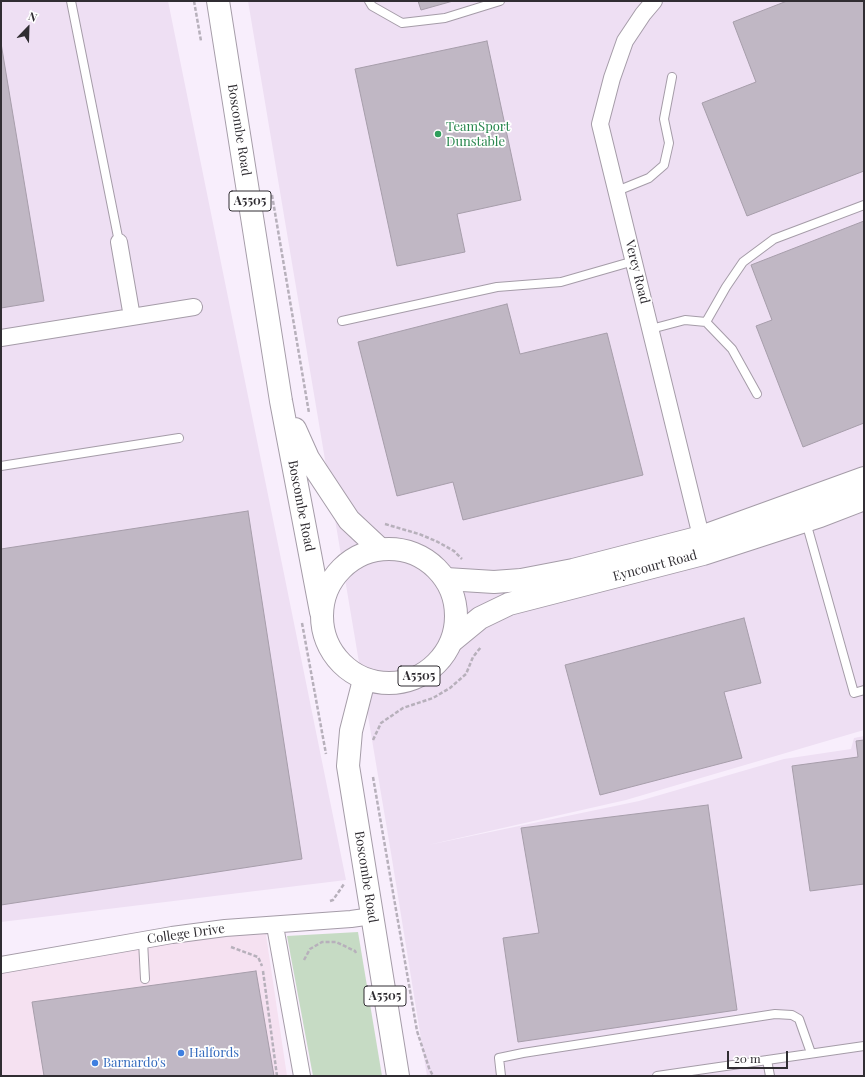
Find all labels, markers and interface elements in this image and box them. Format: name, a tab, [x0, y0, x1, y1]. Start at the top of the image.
north arrow	[8, 8, 48, 48]
text: N	[26, 8, 39, 25]
street label: Boscombe Road	[224, 83, 254, 177]
place label: TeamSport Dunstable	[446, 119, 510, 150]
marker: TeamSport Dunstable	[433, 129, 443, 139]
road number: A5505	[229, 191, 271, 211]
street label: Verey Road	[622, 238, 652, 306]
street label: Boscombe Road	[284, 459, 318, 553]
street label: Eyncourt Road	[611, 547, 699, 585]
road number: A5505	[398, 666, 440, 686]
street label: Boscombe Road	[351, 830, 381, 924]
street label: College Drive	[146, 921, 226, 947]
road number: A5505	[364, 986, 406, 1006]
scale bar	[729, 1043, 790, 1069]
place label: Halfords	[189, 1045, 239, 1061]
marker: Halfords	[176, 1048, 186, 1058]
text: 20 m	[734, 1050, 761, 1066]
place label: Barnardo's	[103, 1055, 166, 1071]
marker: Barnardo's	[90, 1058, 100, 1068]

